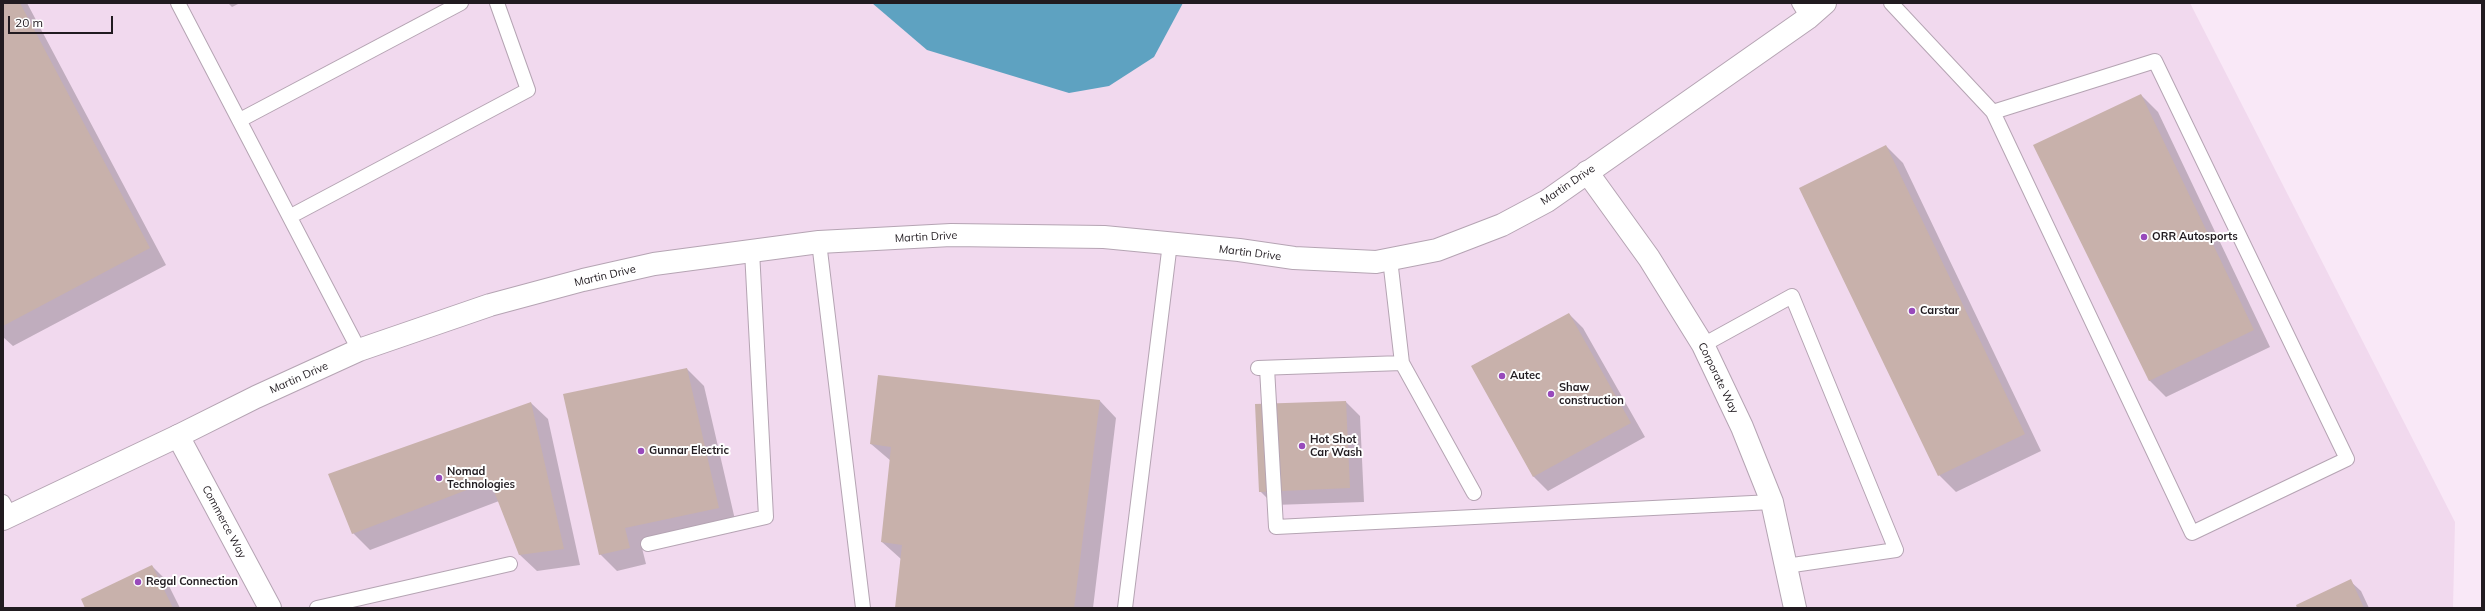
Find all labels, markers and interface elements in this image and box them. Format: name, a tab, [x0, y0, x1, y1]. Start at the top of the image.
scale bar	[10, 8, 115, 34]
text: 20 m	[15, 15, 43, 30]
street label: Martin Drive	[1538, 162, 1598, 208]
street label: Martin Drive	[894, 229, 958, 245]
place label: ORR Autosports	[2152, 230, 2238, 244]
marker: ORR Autosports	[2139, 232, 2149, 242]
street label: Martin Drive	[1218, 243, 1282, 263]
street label: Martin Drive	[573, 263, 637, 289]
place label: Carstar	[1920, 304, 1959, 318]
marker: Carstar	[1907, 306, 1917, 316]
street label: Corporate Way	[1695, 340, 1741, 416]
street label: Martin Drive	[268, 359, 330, 397]
place label: Autec	[1510, 369, 1540, 383]
marker: Autec	[1497, 371, 1507, 381]
place label: Shaw construction	[1559, 381, 1624, 407]
marker: Shaw construction	[1546, 389, 1556, 399]
place label: Hot Shot Car Wash	[1310, 433, 1362, 459]
marker: Hot Shot Car Wash	[1297, 441, 1307, 451]
place label: Gunnar Electric	[649, 444, 729, 458]
marker: Gunnar Electric	[636, 446, 646, 456]
place label: Nomad Technologies	[447, 465, 515, 491]
marker: Nomad Technologies	[434, 473, 444, 483]
street label: Commerce Way	[199, 483, 249, 561]
place label: Regal Connection	[146, 575, 238, 589]
marker: Regal Connection	[133, 577, 143, 587]

